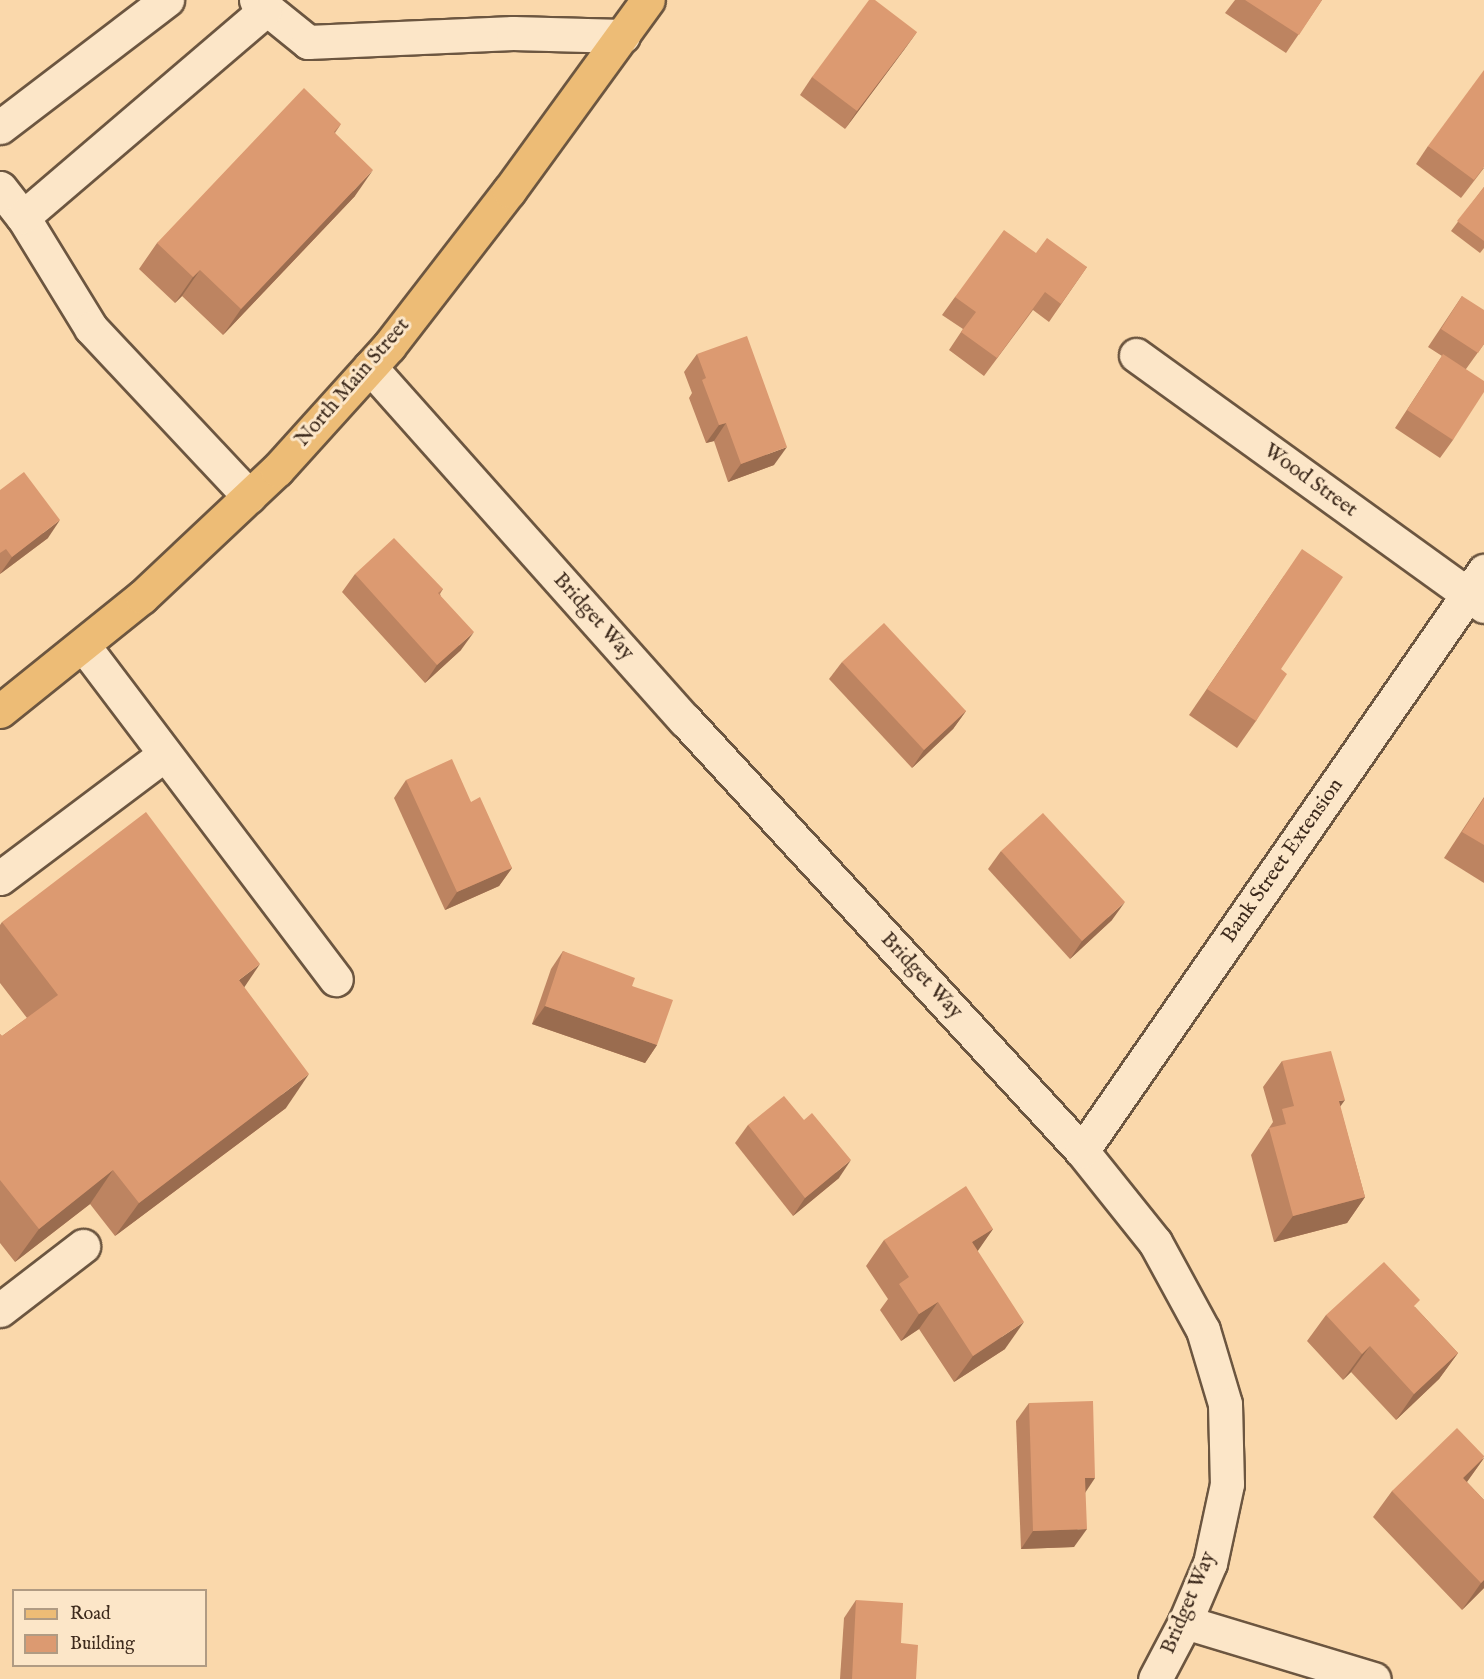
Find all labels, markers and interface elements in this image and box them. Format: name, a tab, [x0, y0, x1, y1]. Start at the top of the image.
street label: North Main Street	[290, 314, 416, 452]
street label: Wood Street	[1258, 439, 1362, 523]
street label: Bridget Way	[547, 568, 639, 666]
street label: Bank Street Extension	[1217, 774, 1349, 948]
street label: Bridget Way	[875, 928, 967, 1024]
street label: Bridget Way	[1156, 1548, 1222, 1658]
legend	[12, 1589, 207, 1667]
text: Road	[70, 1603, 111, 1626]
text: Building	[70, 1633, 135, 1656]

